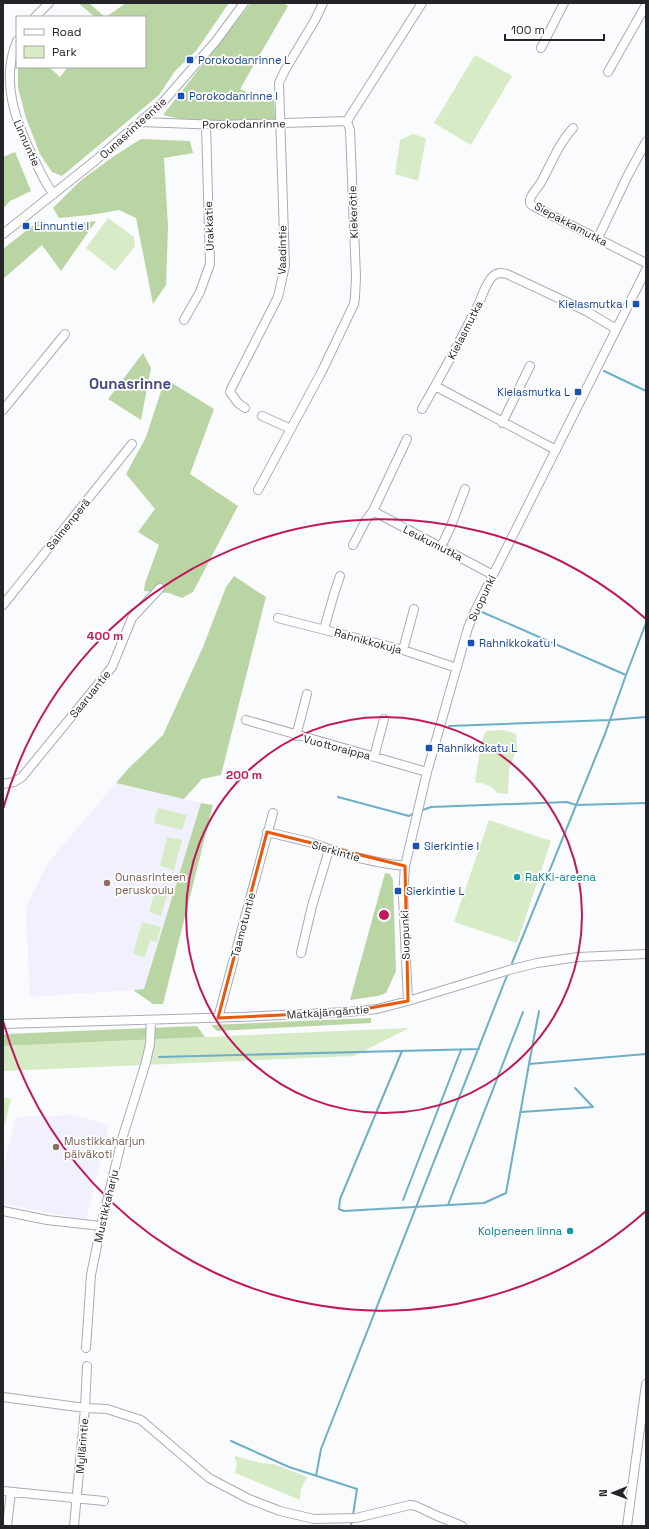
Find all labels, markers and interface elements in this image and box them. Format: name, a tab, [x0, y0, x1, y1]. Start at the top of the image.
legend	[16, 16, 146, 68]
scale bar	[505, 16, 604, 42]
text: 100 m	[511, 22, 545, 38]
text: Road	[52, 24, 81, 40]
text: Park	[52, 44, 77, 60]
place label: Porokodanrinne L	[198, 53, 290, 67]
marker: Porokodanrinne L	[185, 55, 195, 65]
place label: Porokodanrinne I	[189, 89, 278, 103]
marker: Porokodanrinne I	[176, 91, 186, 101]
street label: Ounasrinteentie	[97, 94, 169, 162]
street label: Porokodanrinne	[202, 116, 286, 132]
street label: Linnuntie	[11, 117, 43, 169]
street label: Kiekerötie	[345, 185, 361, 239]
street label: Siepakkamutka	[532, 199, 610, 249]
street label: Urakkatie	[201, 201, 217, 251]
place label: Linnuntie I	[34, 219, 89, 233]
marker: Linnuntie I	[21, 221, 31, 231]
street label: Vaadintie	[275, 225, 289, 275]
place label: Kielasmutka I	[559, 297, 628, 311]
street label: Kielasmutka	[444, 298, 486, 362]
marker: Kielasmutka I	[631, 299, 641, 309]
district label: Ounasrinne	[89, 374, 171, 393]
place label: Kielasmutka L	[497, 385, 570, 399]
marker: Kielasmutka L	[573, 387, 583, 397]
street label: Salmenperä	[43, 495, 93, 553]
street label: Leukumutka	[401, 522, 466, 564]
street label: Suopunki	[465, 572, 499, 623]
street label: Rahnikkokuja	[333, 625, 404, 657]
text: 400 m	[87, 628, 123, 644]
place label: Rahnikkokatu I	[479, 636, 556, 650]
marker: Rahnikkokatu I	[466, 638, 476, 648]
street label: Saaruantie	[66, 667, 114, 721]
street label: Vuottoraippa	[302, 731, 373, 763]
place label: Rahnikkokatu L	[437, 741, 517, 755]
marker: Rahnikkokatu L	[424, 743, 434, 753]
text: 200 m	[226, 767, 262, 783]
street label: Sierkintie	[310, 837, 362, 865]
place label: Sierkintie I	[424, 839, 479, 853]
marker: Sierkintie I	[411, 841, 421, 851]
place label: Ounasrinteen peruskoulu	[115, 870, 186, 897]
place label: RaKKi-areena	[525, 870, 596, 884]
marker: RaKKi-areena	[512, 872, 522, 882]
marker: Ounasrinteen peruskoulu	[102, 878, 112, 888]
place label: Sierkintie L	[406, 884, 464, 898]
marker: Sierkintie L	[393, 886, 403, 896]
street label: Taamotuntie	[228, 891, 258, 959]
centre of rings	[377, 908, 391, 922]
street label: Suopunki	[397, 910, 413, 960]
street label: Matkajängäntie	[286, 1002, 370, 1022]
place label: Mustikkaharjun päiväkoti	[64, 1134, 145, 1161]
marker: Mustikkaharjun päiväkoti	[51, 1142, 61, 1152]
street label: Mustikkaharju	[91, 1168, 121, 1244]
place label: Kolpeneen linna	[478, 1224, 563, 1238]
marker: Kolpeneen linna	[565, 1226, 575, 1236]
street label: Myllärintie	[73, 1418, 91, 1474]
north arrow	[593, 1473, 633, 1513]
text: N	[596, 1489, 610, 1497]

